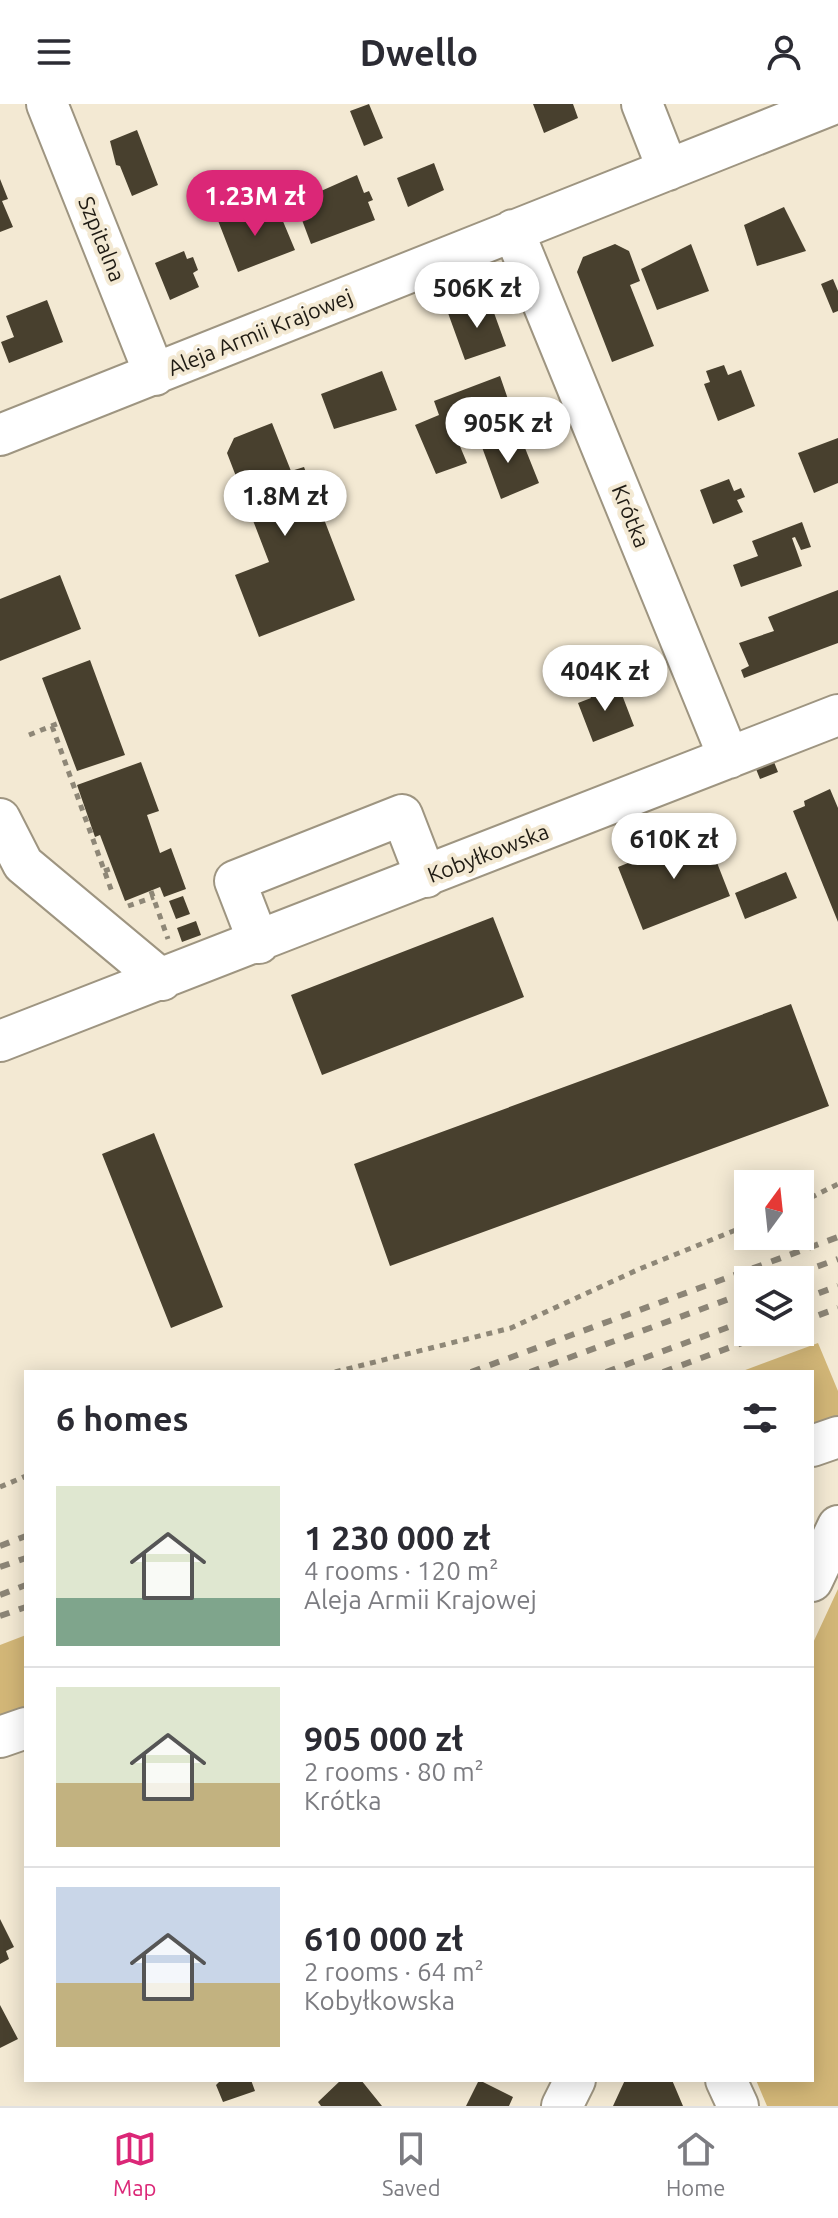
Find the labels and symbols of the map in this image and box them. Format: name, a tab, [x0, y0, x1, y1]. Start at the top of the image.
pin: 1.23M zł	[172, 170, 338, 238]
street label: Szpitalna	[74, 193, 131, 285]
pin: 506K zł	[403, 262, 551, 330]
street label: Aleja Armii Krajowej	[164, 283, 356, 380]
pin: 905K zł	[434, 397, 582, 465]
pin: 1.8M zł	[211, 470, 359, 538]
street label: Krótka	[608, 481, 655, 551]
pin: 404K zł	[531, 645, 679, 713]
pin: 610K zł	[600, 813, 748, 881]
street label: Kobyłkowska	[424, 818, 552, 887]
north arrow	[734, 1170, 814, 1250]

